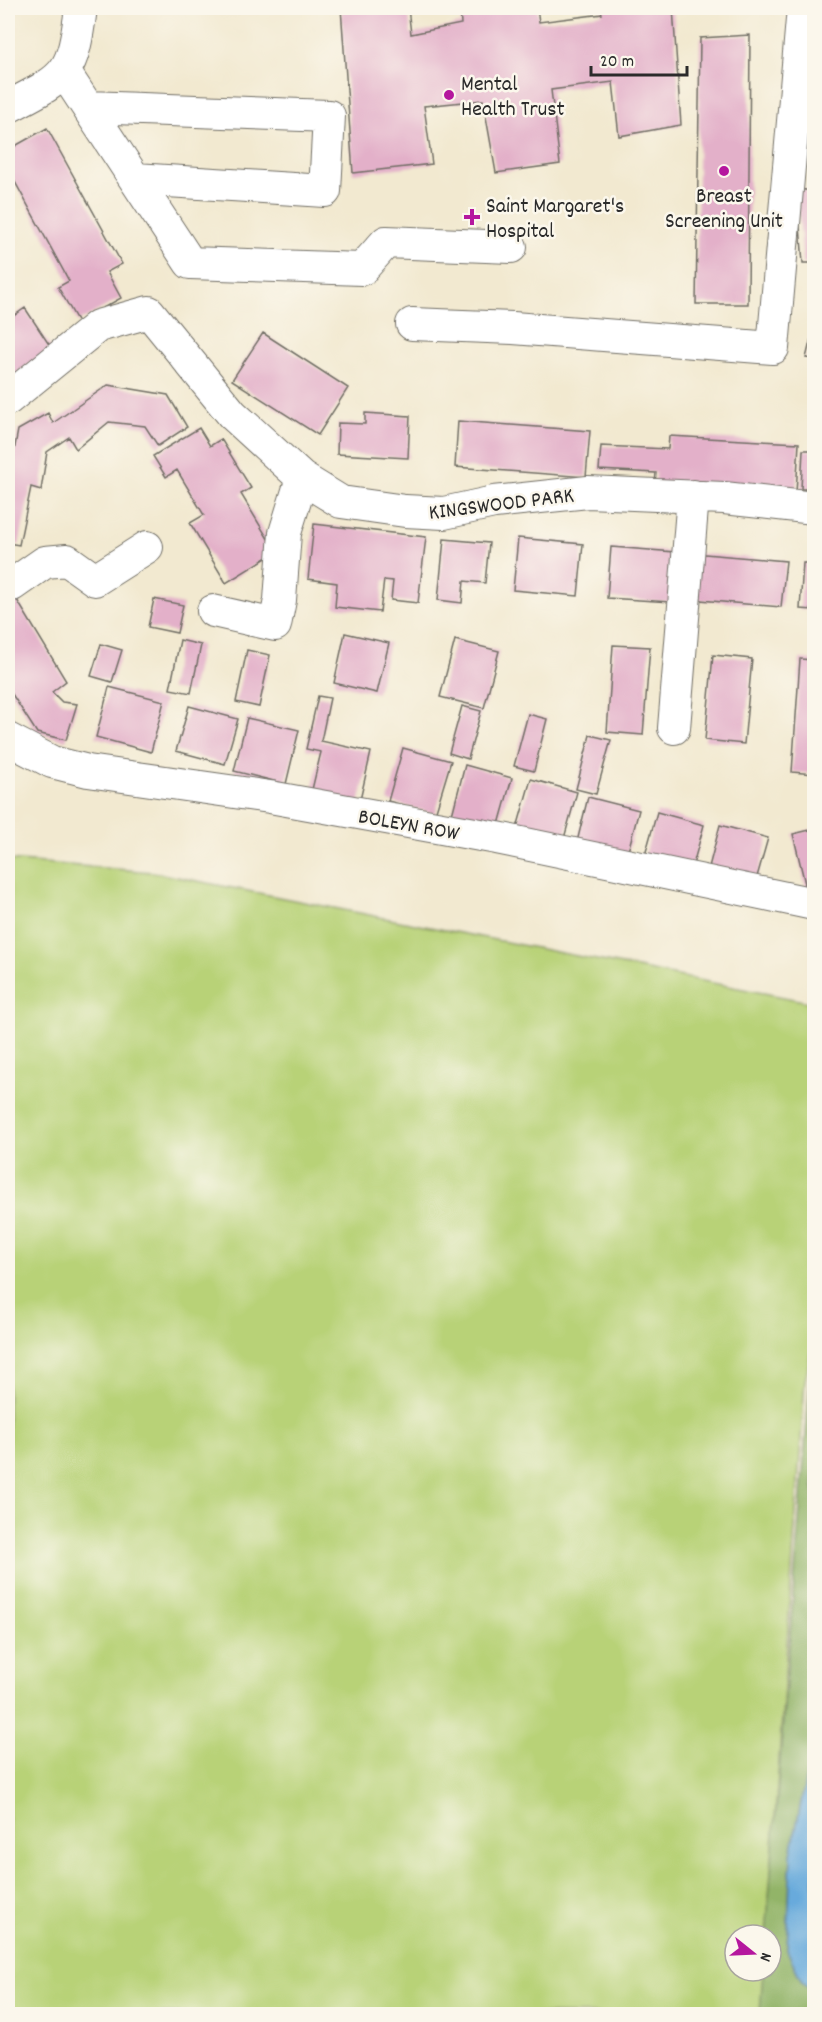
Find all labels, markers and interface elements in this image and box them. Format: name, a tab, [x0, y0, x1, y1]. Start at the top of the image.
scale bar	[591, 39, 687, 77]
text: 20 m	[600, 50, 634, 75]
place label: Mental Health Trust	[461, 70, 565, 126]
marker: Mental Health Trust	[442, 88, 456, 102]
marker: Breast Screening Unit	[717, 164, 731, 178]
place label: Breast Screening Unit	[665, 182, 783, 238]
place label: Saint Margaret's Hospital	[486, 192, 624, 248]
marker: Saint Margaret's Hospital	[463, 208, 481, 226]
street label: KINGSWOOD PARK	[427, 481, 576, 530]
street label: BOLEYN ROW	[355, 802, 462, 851]
north arrow	[723, 1923, 783, 1983]
text: N	[753, 1950, 777, 1964]

